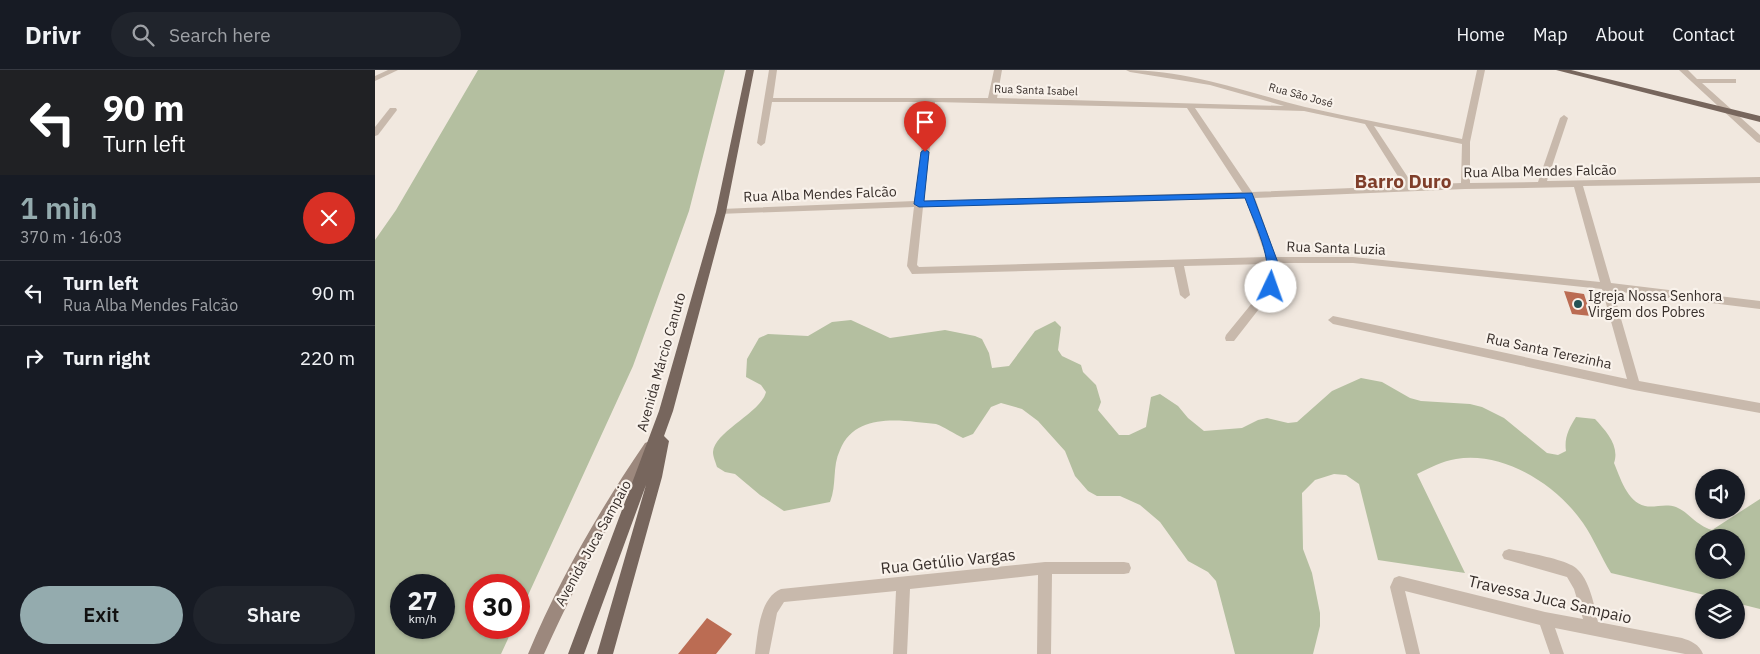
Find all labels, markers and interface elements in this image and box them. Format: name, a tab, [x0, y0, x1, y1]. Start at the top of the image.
search box	[111, 12, 461, 57]
text: Drivr	[25, 19, 81, 51]
icon: search	[129, 21, 157, 49]
text: Search here	[169, 23, 271, 47]
text: Home	[1457, 23, 1505, 46]
text: Map	[1533, 23, 1568, 46]
text: About	[1596, 23, 1644, 46]
text: Contact	[1672, 23, 1735, 46]
street label: Rua São José	[1267, 80, 1335, 110]
street label: Rua Santa Isabel	[994, 82, 1078, 98]
text: 90 m	[103, 85, 185, 131]
icon: left	[20, 90, 85, 155]
pin	[904, 101, 946, 152]
icon: arrive	[911, 108, 939, 136]
text: Turn left	[103, 129, 186, 158]
street label: Rua Alba Mendes Falcão	[1463, 161, 1617, 181]
district label: Barro Duro	[1355, 169, 1452, 193]
street label: Rua Alba Mendes Falcão	[743, 182, 897, 206]
text: 1 min	[20, 188, 98, 227]
button: close	[303, 192, 355, 244]
text: 370 m · 16:03	[20, 227, 122, 247]
street label: Rua Santa Luzia	[1286, 237, 1386, 259]
position arrow	[1244, 260, 1296, 312]
text: Turn left	[63, 271, 139, 295]
icon: left	[20, 279, 48, 307]
text: 90 m	[311, 281, 355, 305]
place label: Igreja Nossa Senhora Virgem dos Pobres	[1588, 287, 1723, 321]
street label: Avenida Márcio Canuto	[633, 290, 690, 434]
text: Rua Alba Mendes Falcão	[63, 295, 238, 315]
marker: Igreja Nossa Senhora Virgem dos Pobres	[1572, 298, 1584, 310]
street label: Rua Santa Terezinha	[1485, 329, 1614, 373]
icon: right	[20, 344, 48, 372]
text: Turn right	[63, 346, 150, 370]
text: 220 m	[300, 346, 355, 370]
map controls	[1695, 469, 1745, 639]
button: sound	[1695, 469, 1745, 519]
street label: Avenida Juca Sampaio	[551, 477, 635, 609]
button: search	[1695, 529, 1745, 579]
street label: Rua Getúlio Vargas	[880, 544, 1016, 578]
street label: Travessa Juca Sampaio	[1466, 570, 1634, 628]
speed limit sign: 30	[465, 574, 530, 639]
text: 27	[407, 584, 438, 617]
button: Exit	[20, 586, 183, 644]
button: Share	[193, 586, 355, 644]
button: layers	[1695, 589, 1745, 639]
text: km/h	[408, 611, 437, 626]

